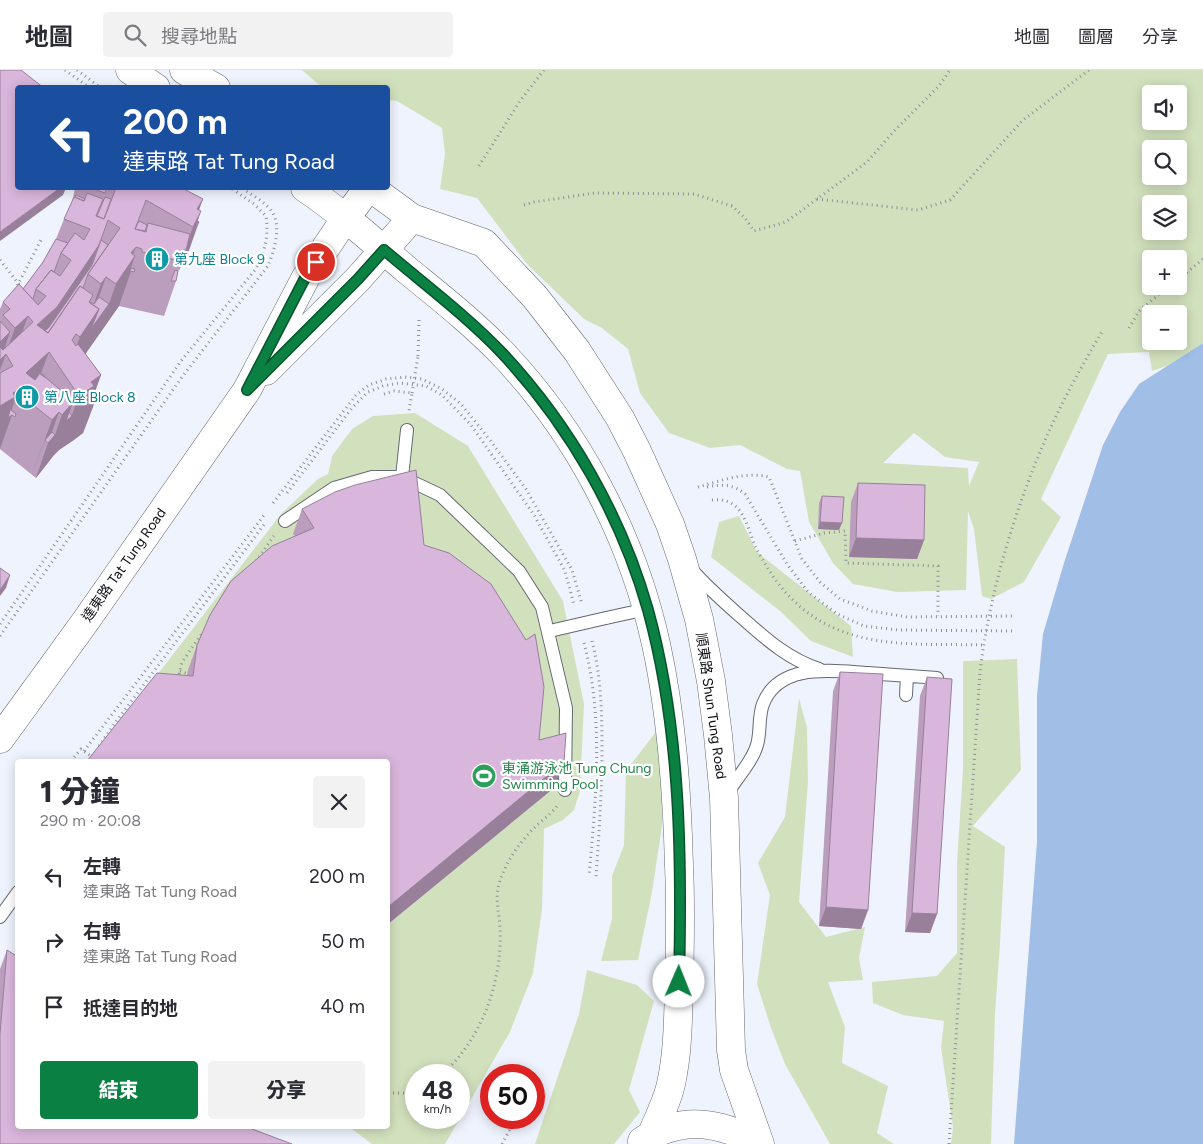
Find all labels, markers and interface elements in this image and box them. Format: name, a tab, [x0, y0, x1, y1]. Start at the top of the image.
search box	[103, 12, 453, 57]
icon: search	[121, 21, 149, 49]
text: 地圖	[25, 22, 73, 51]
text: 搜尋地點	[161, 25, 237, 48]
text: 地圖	[1014, 26, 1050, 48]
text: 圖層	[1078, 26, 1114, 48]
text: 分享	[1142, 26, 1178, 48]
map controls	[1142, 85, 1187, 350]
button: sound	[1142, 85, 1187, 130]
text: 200 m	[123, 101, 227, 143]
icon: left	[40, 105, 105, 170]
button: search	[1142, 140, 1187, 185]
text: 達東路 Tat Tung Road	[123, 148, 335, 175]
button: layers	[1142, 195, 1187, 240]
pin	[295, 241, 337, 283]
building icon: 第九座 Block 9	[144, 246, 170, 272]
icon: arrive	[302, 248, 330, 276]
button: +	[1142, 250, 1187, 295]
place label: 第九座 Block 9	[174, 251, 265, 268]
button: −	[1142, 305, 1187, 350]
building icon: 第八座 Block 8	[14, 384, 40, 410]
place label: 第八座 Block 8	[44, 389, 136, 406]
street label: 達東路 Tat Tung Road	[78, 505, 170, 625]
street label: 順東路 Shun Tung Road	[692, 632, 730, 780]
place label: 東涌游泳池 Tung Chung Swimming Pool	[502, 760, 652, 793]
sports icon: 東涌游泳池 Tung Chung Swimming Pool	[471, 763, 497, 789]
text: 1 分鐘	[40, 773, 120, 810]
button: close	[313, 776, 365, 828]
text: 290 m · 20:08	[40, 811, 141, 830]
text: 左轉	[83, 855, 121, 878]
icon: left	[40, 863, 68, 891]
text: 200 m	[309, 865, 365, 888]
text: 達東路 Tat Tung Road	[83, 882, 237, 901]
text: 右轉	[83, 920, 121, 943]
icon: right	[40, 928, 68, 956]
text: 50 m	[321, 930, 365, 953]
text: 達東路 Tat Tung Road	[83, 947, 237, 966]
position arrow	[652, 955, 704, 1007]
icon: arrive	[40, 993, 68, 1021]
text: 40 m	[320, 995, 365, 1018]
text: 抵達目的地	[83, 997, 178, 1020]
button: 結束	[40, 1061, 198, 1119]
button: 分享	[208, 1061, 365, 1119]
speed limit sign: 50	[480, 1064, 545, 1129]
text: 48	[422, 1075, 453, 1105]
text: km/h	[424, 1102, 451, 1116]

